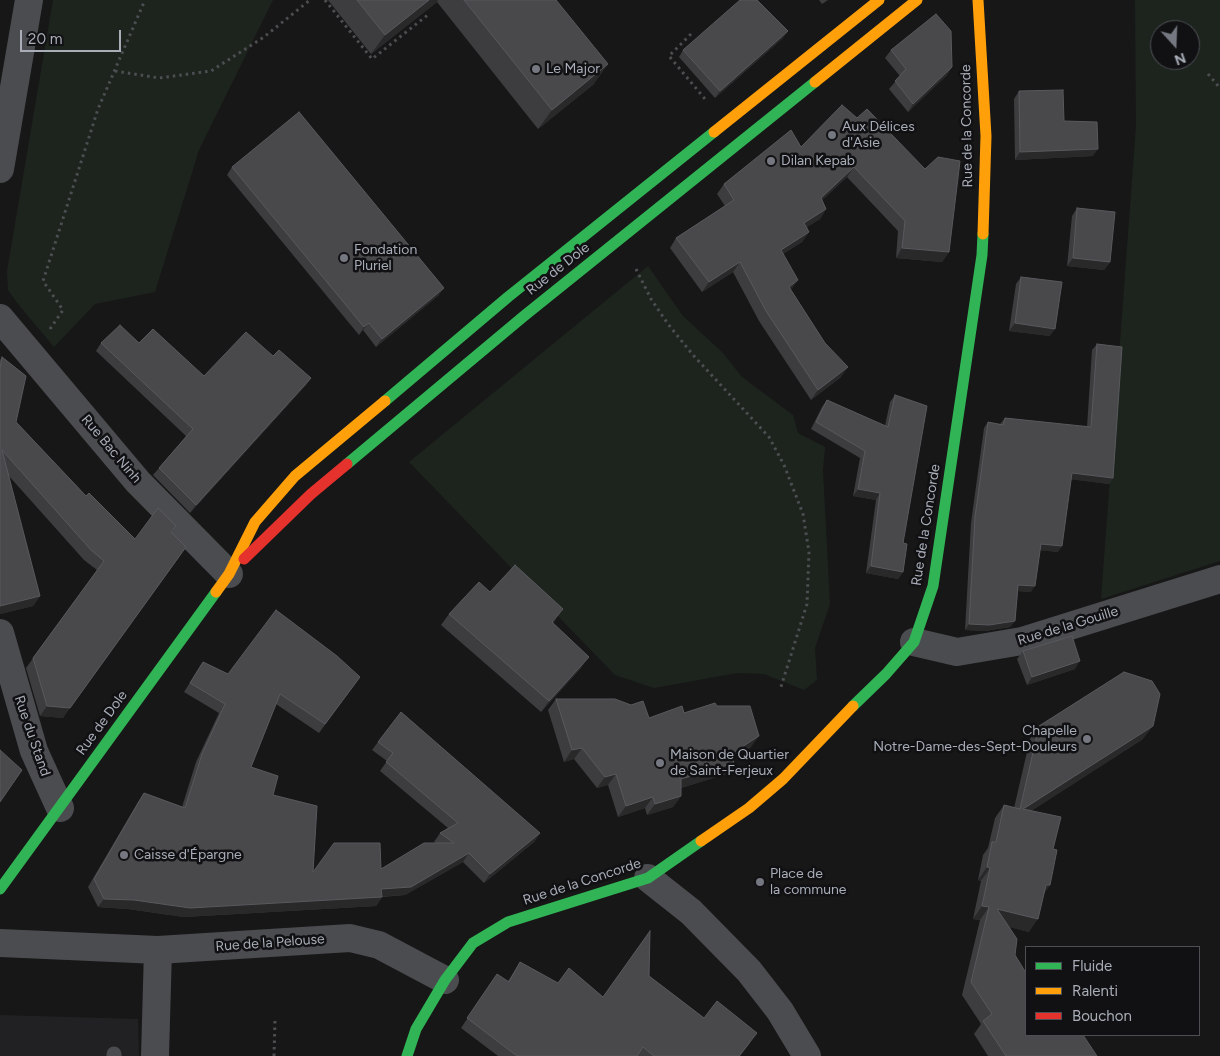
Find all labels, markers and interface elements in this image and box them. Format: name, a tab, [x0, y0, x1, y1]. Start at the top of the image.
scale bar	[22, 20, 124, 52]
north arrow	[1150, 20, 1200, 70]
text: 20 m	[28, 30, 62, 48]
text: N	[1172, 49, 1188, 68]
place label: Le Major	[546, 61, 600, 77]
marker: Le Major	[530, 63, 542, 75]
street label: Rue de la Concorde	[958, 64, 976, 188]
place label: Aux Délices d'Asie	[842, 119, 915, 152]
marker: Aux Délices d'Asie	[826, 129, 838, 141]
place label: Dilan Kepab	[781, 153, 855, 169]
marker: Dilan Kepab	[765, 155, 777, 167]
street label: Rue de Dole	[523, 239, 593, 299]
place label: Fondation Pluriel	[354, 242, 417, 274]
marker: Fondation Pluriel	[338, 252, 350, 264]
street label: Rue Bac Ninh	[78, 411, 144, 487]
street label: Rue de la Concorde	[908, 463, 944, 587]
street label: Rue de la Gouille	[1016, 603, 1120, 649]
street label: Rue de Dole	[73, 688, 131, 758]
street label: Rue du Stand	[10, 693, 54, 779]
place label: Chapelle Notre-Dame-des-Sept-Douleurs	[873, 723, 1077, 756]
marker: Chapelle Notre-Dame-des-Sept-Douleurs	[1081, 733, 1093, 745]
place label: Maison de Quartier de Saint-Ferjeux	[670, 747, 789, 780]
marker: Maison de Quartier de Saint-Ferjeux	[654, 757, 666, 769]
place label: Caisse d'Épargne	[134, 847, 242, 863]
marker: Caisse d'Épargne	[118, 849, 130, 861]
street label: Rue de la Concorde	[521, 855, 643, 909]
place label: Place de la commune	[770, 866, 846, 899]
marker: Place de la commune	[754, 876, 766, 888]
street label: Rue de la Pelouse	[215, 931, 325, 955]
legend	[1025, 946, 1200, 1036]
text: Fluide	[1072, 957, 1112, 975]
text: Ralenti	[1072, 982, 1118, 1000]
text: Bouchon	[1072, 1007, 1132, 1025]

